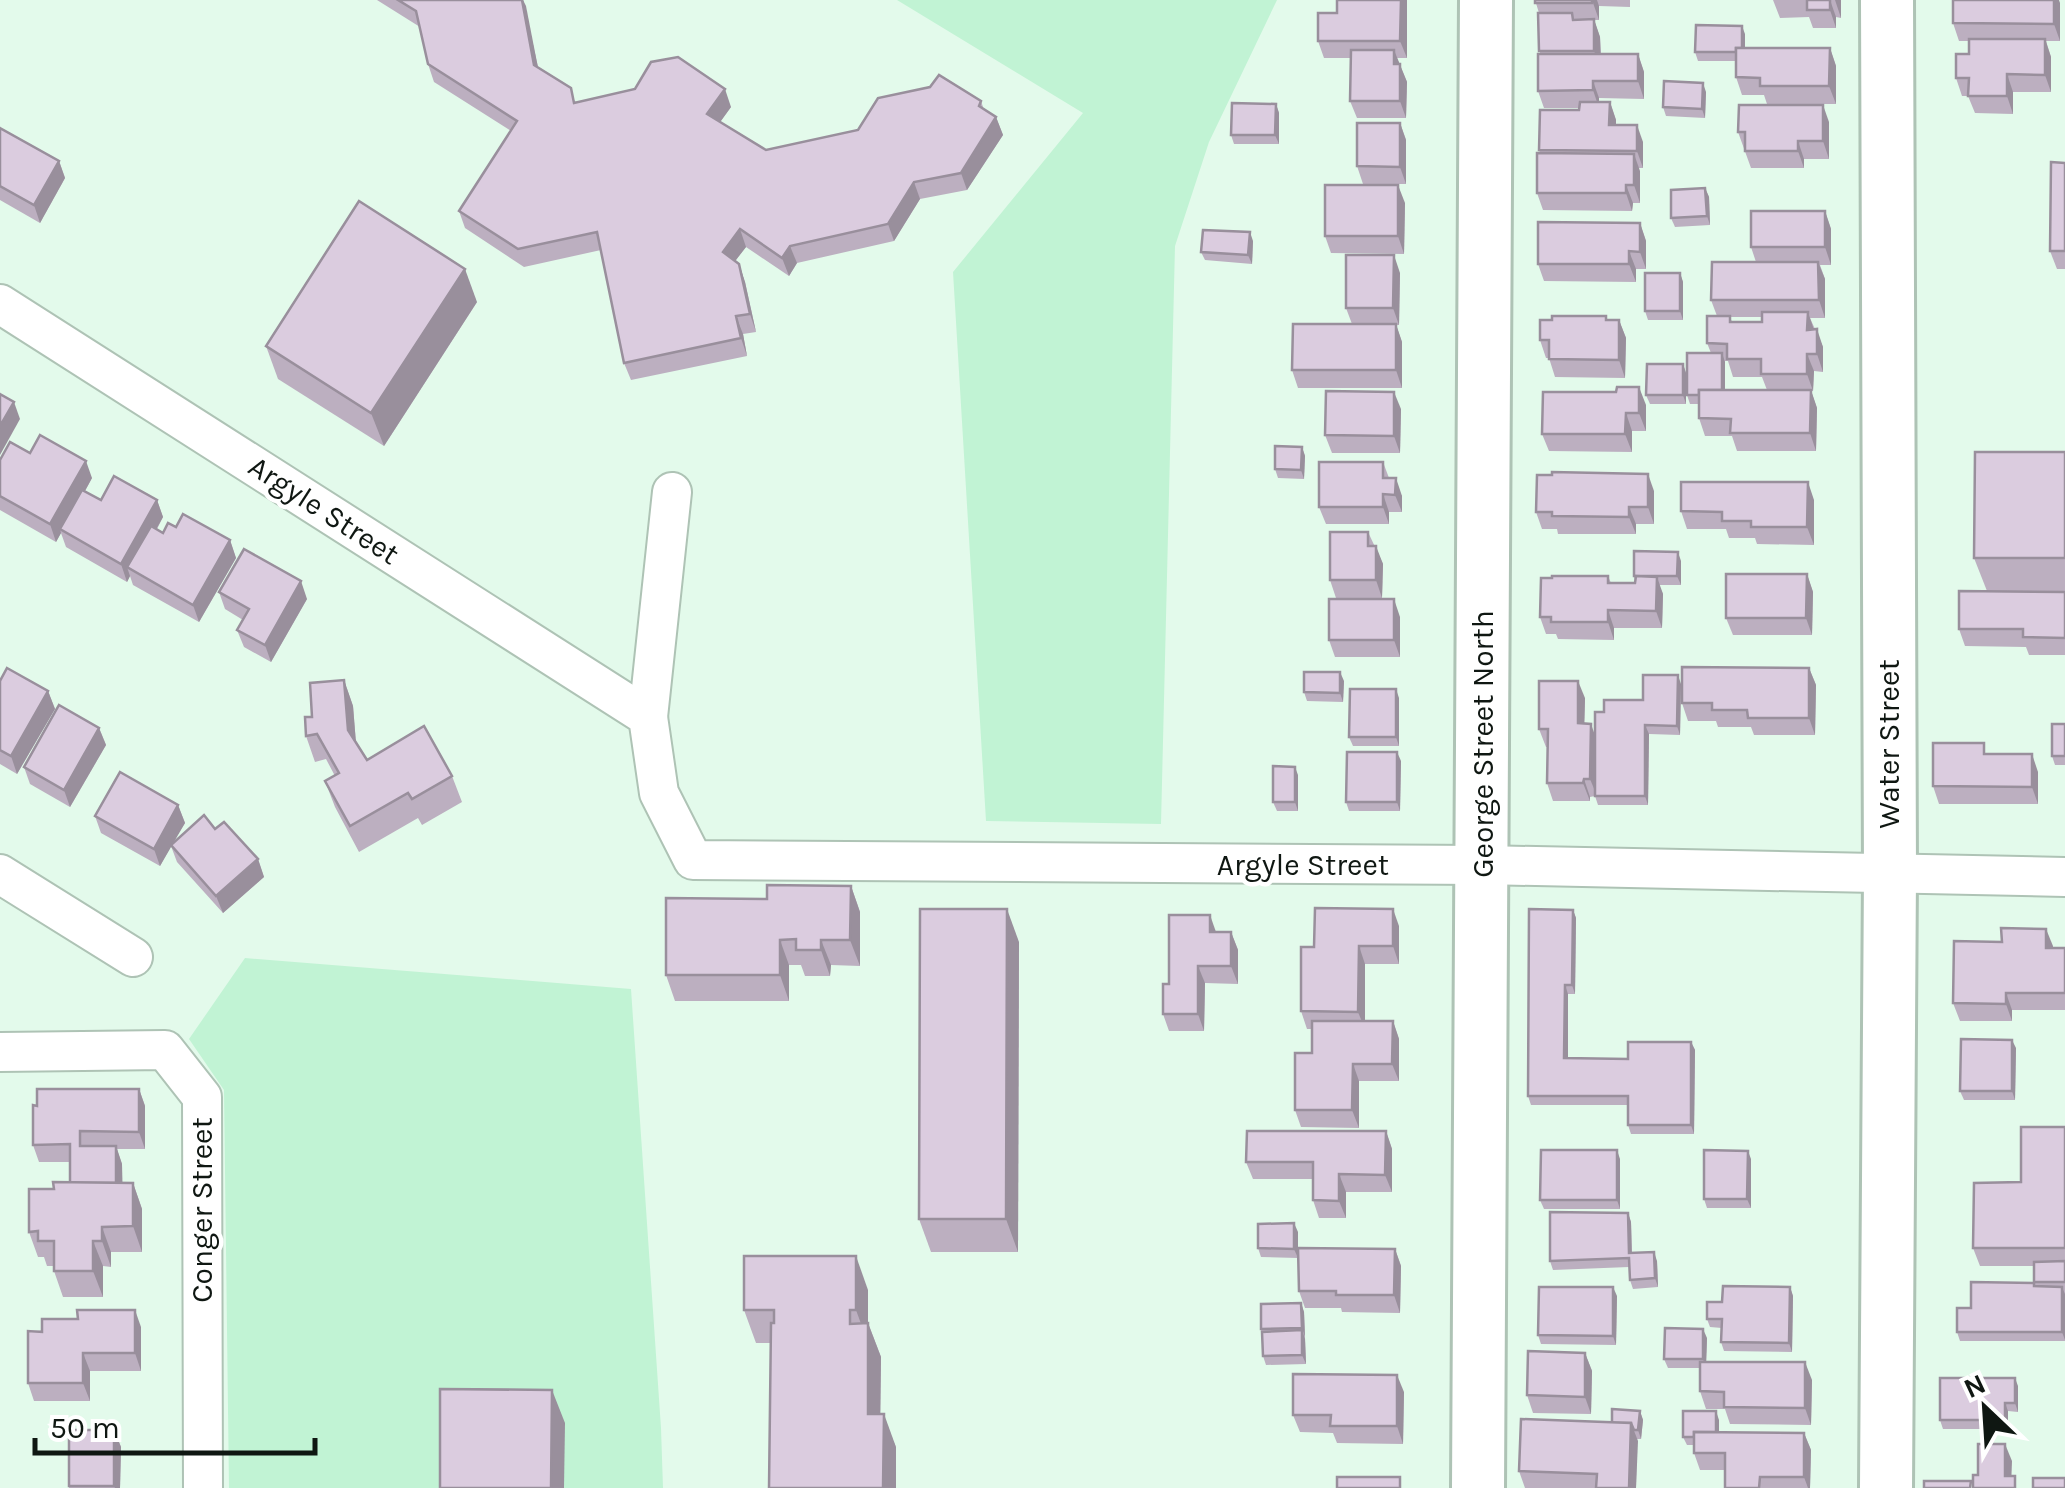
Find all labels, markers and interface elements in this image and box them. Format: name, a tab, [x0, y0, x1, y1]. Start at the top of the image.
street label: Argyle Street	[242, 448, 406, 572]
street label: George Street North	[1465, 610, 1501, 878]
street label: Water Street	[1871, 659, 1907, 829]
street label: Argyle Street	[1217, 847, 1389, 883]
street label: Conger Street	[184, 1117, 220, 1303]
north arrow	[1935, 1358, 2035, 1458]
text: N	[1959, 1367, 1991, 1405]
scale bar	[35, 1393, 315, 1455]
text: 50 m	[50, 1410, 120, 1446]

